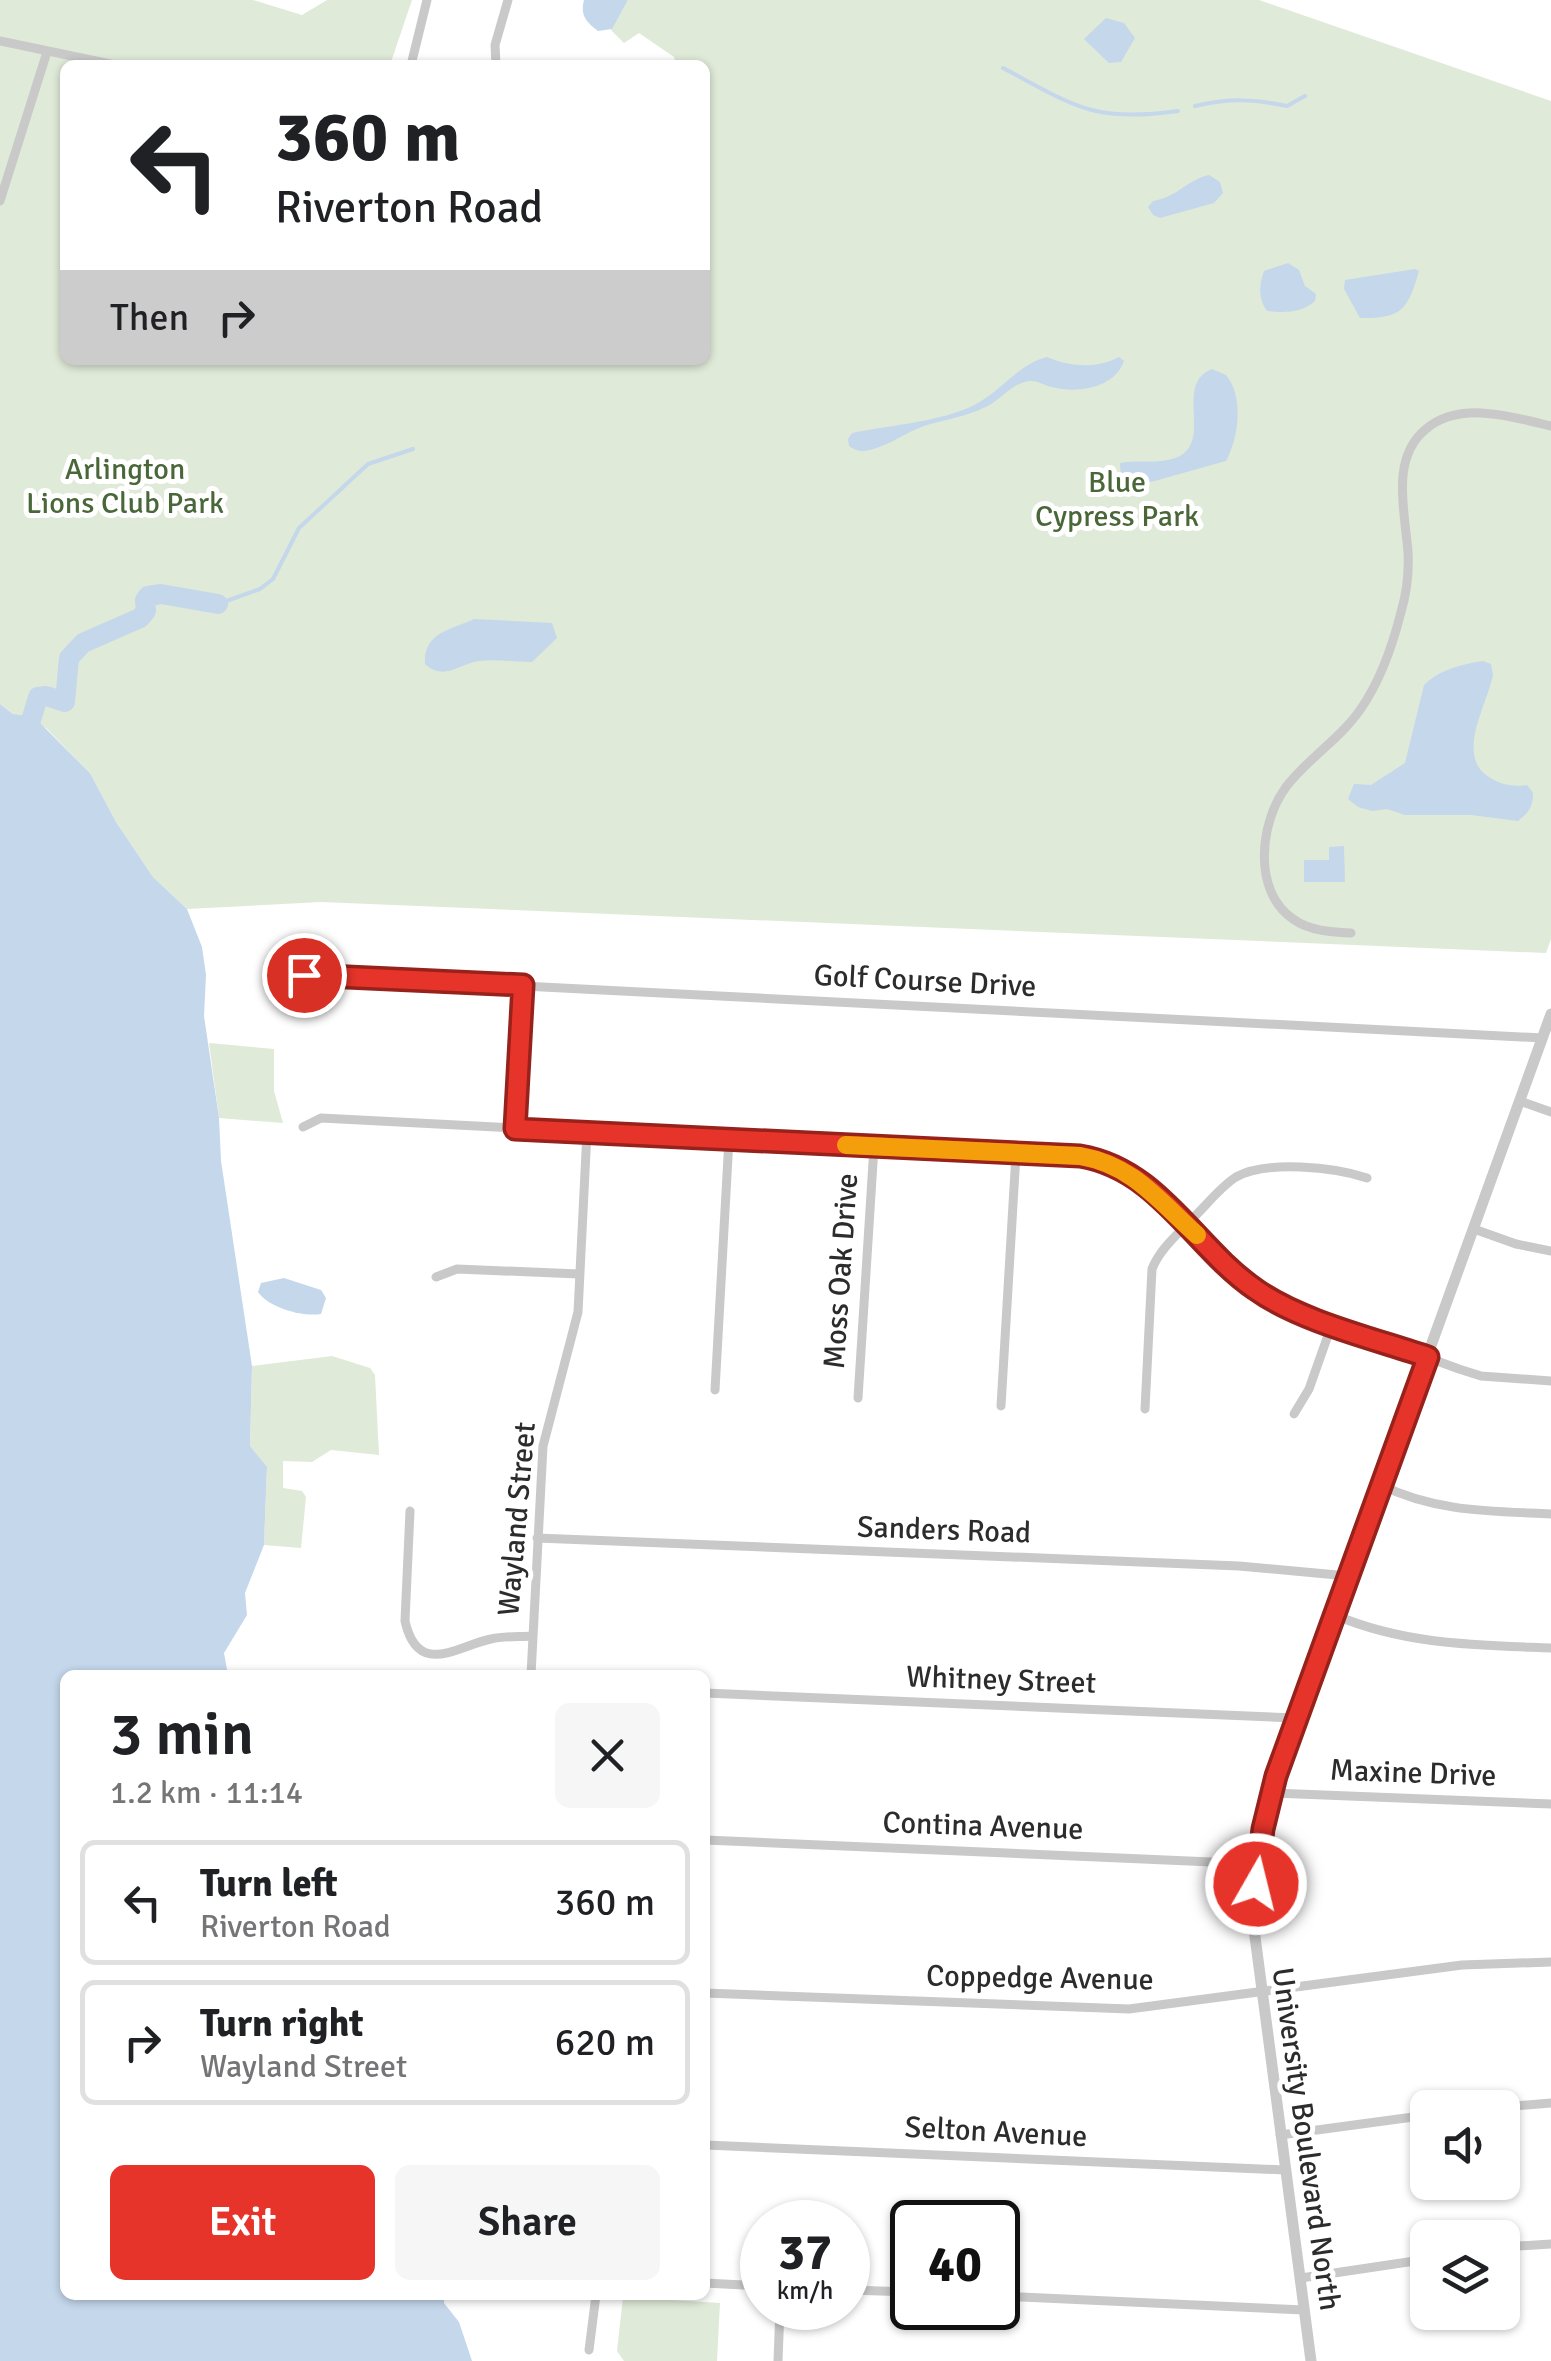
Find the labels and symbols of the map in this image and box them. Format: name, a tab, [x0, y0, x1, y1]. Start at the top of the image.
park label: Arlington Lions Club Park	[26, 451, 224, 522]
park label: Blue Cypress Park	[1035, 464, 1199, 535]
pin	[262, 933, 347, 1018]
street label: Golf Course Drive	[813, 957, 1037, 1005]
street label: Moss Oak Drive	[816, 1172, 866, 1370]
street label: Wayland Street	[490, 1421, 544, 1617]
street label: Sanders Road	[856, 1508, 1032, 1552]
street label: Whitney Street	[905, 1658, 1097, 1702]
street label: Maxine Drive	[1329, 1752, 1497, 1794]
street label: Contina Avenue	[882, 1804, 1084, 1848]
position arrow	[1204, 1832, 1308, 1936]
street label: Coppedge Avenue	[926, 1958, 1154, 1998]
street label: University Boulevard North	[1264, 1965, 1348, 2313]
street label: Selton Avenue	[904, 2109, 1088, 2155]
speed limit sign: 40	[890, 2200, 1020, 2330]

